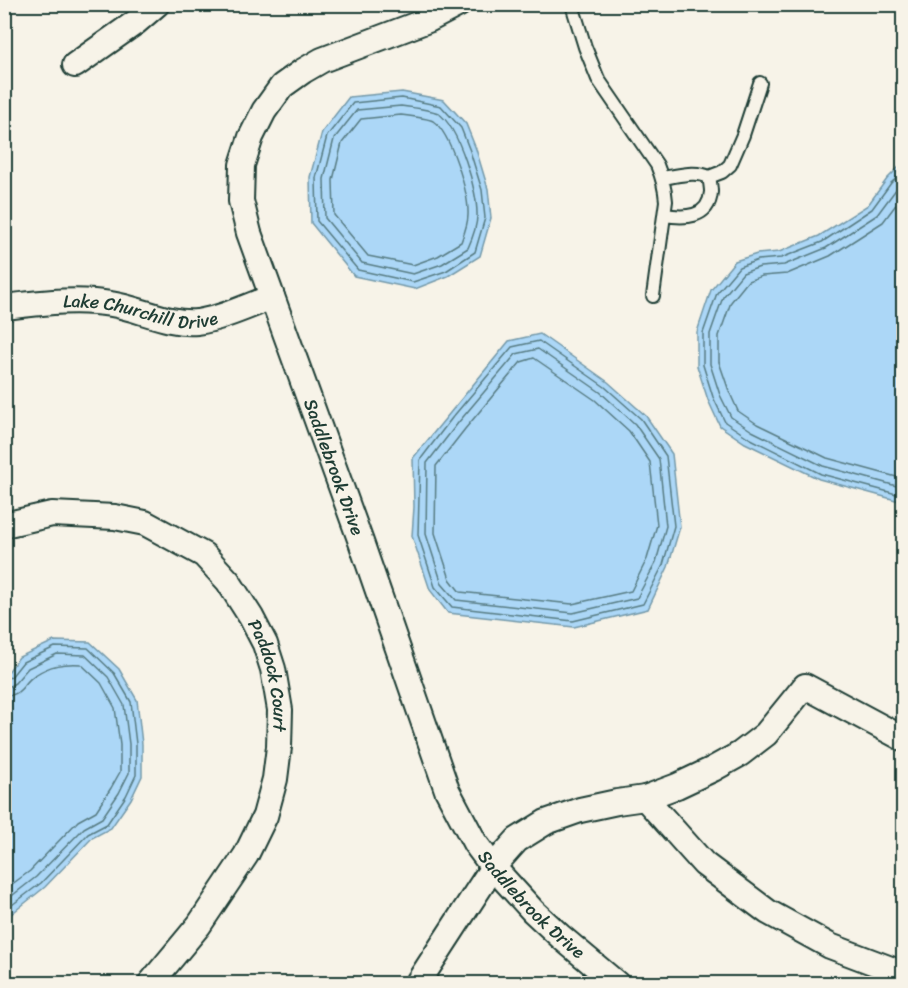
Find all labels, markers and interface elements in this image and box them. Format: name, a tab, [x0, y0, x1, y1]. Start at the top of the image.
street label: Lake Churchill Drive	[63, 285, 222, 338]
street label: Saddlebrook Drive	[294, 394, 373, 540]
street label: Paddock Court	[239, 613, 296, 733]
street label: Saddlebrook Drive	[469, 843, 593, 967]

